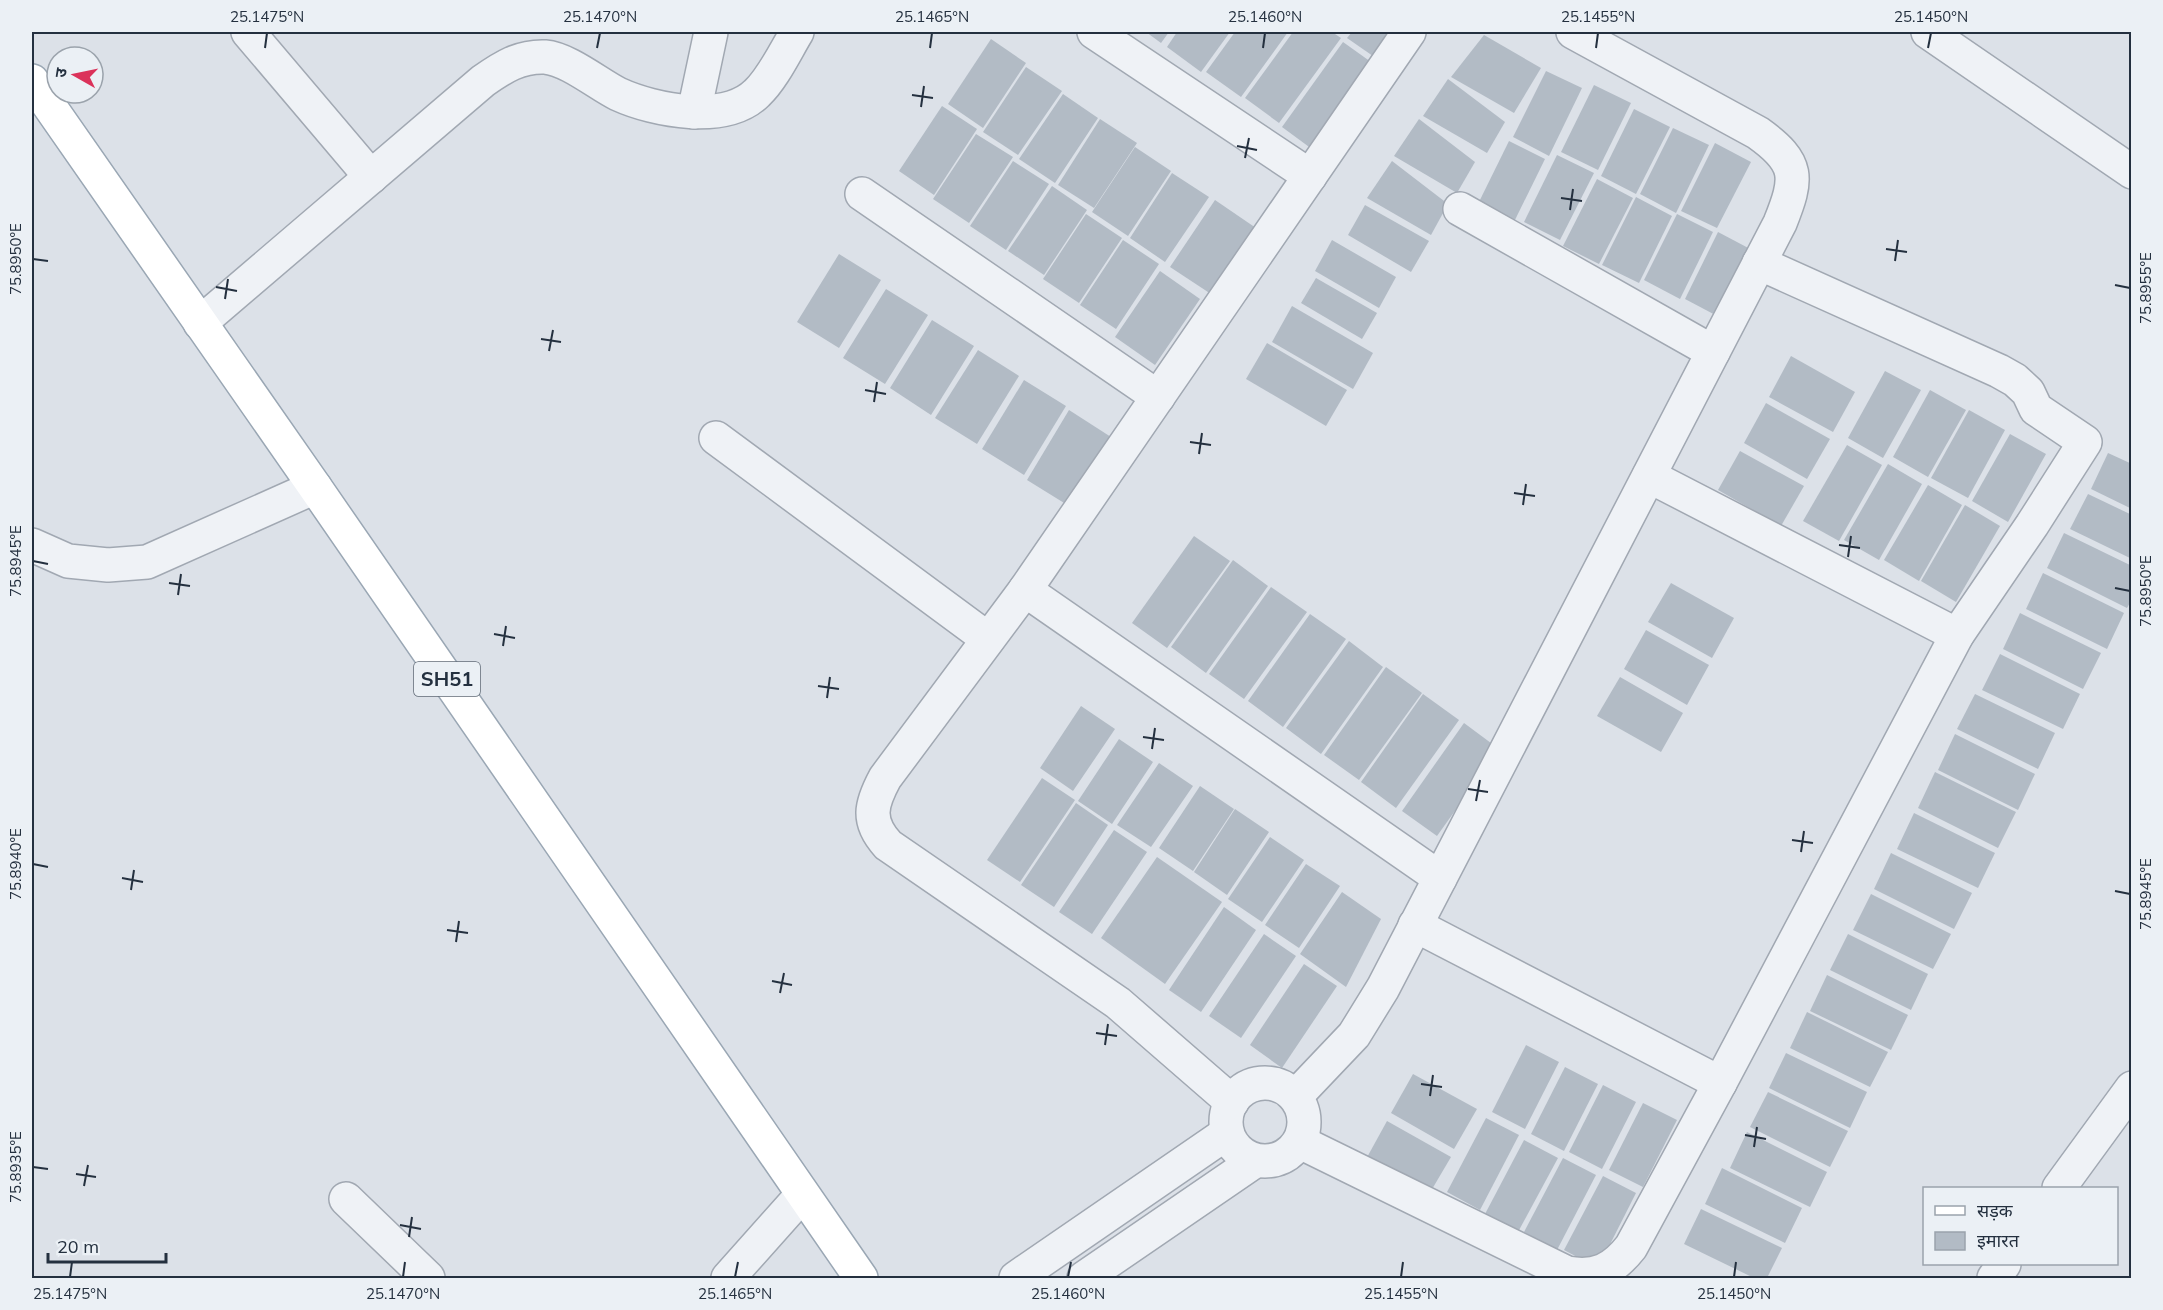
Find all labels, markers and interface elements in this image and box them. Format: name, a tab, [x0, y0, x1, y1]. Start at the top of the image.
text: 25.1475°N	[230, 7, 304, 26]
text: 25.1470°N	[563, 7, 637, 26]
text: 25.1465°N	[895, 7, 969, 26]
text: 25.1460°N	[1228, 7, 1302, 26]
text: 25.1455°N	[1561, 7, 1635, 26]
text: 25.1450°N	[1894, 7, 1968, 26]
north arrow	[45, 45, 105, 105]
text: उ	[50, 66, 71, 79]
text: 75.8950°E	[6, 223, 25, 295]
text: 75.8955°E	[2136, 252, 2155, 324]
text: 75.8945°E	[6, 525, 25, 597]
text: 75.8950°E	[2136, 555, 2155, 627]
road number: SH51	[414, 662, 480, 696]
text: 75.8940°E	[6, 828, 25, 900]
text: 75.8945°E	[2136, 858, 2155, 930]
text: 75.8935°E	[6, 1131, 25, 1203]
legend	[1923, 1187, 2118, 1265]
text: सड़क	[1977, 1199, 2014, 1222]
scale bar	[48, 1226, 166, 1264]
text: इमारत	[1977, 1229, 2020, 1252]
text: 20 m	[57, 1235, 99, 1258]
text: 25.1475°N	[33, 1284, 107, 1303]
text: 25.1470°N	[366, 1284, 440, 1303]
text: 25.1465°N	[698, 1284, 772, 1303]
text: 25.1460°N	[1031, 1284, 1105, 1303]
text: 25.1455°N	[1364, 1284, 1438, 1303]
text: 25.1450°N	[1697, 1284, 1771, 1303]

